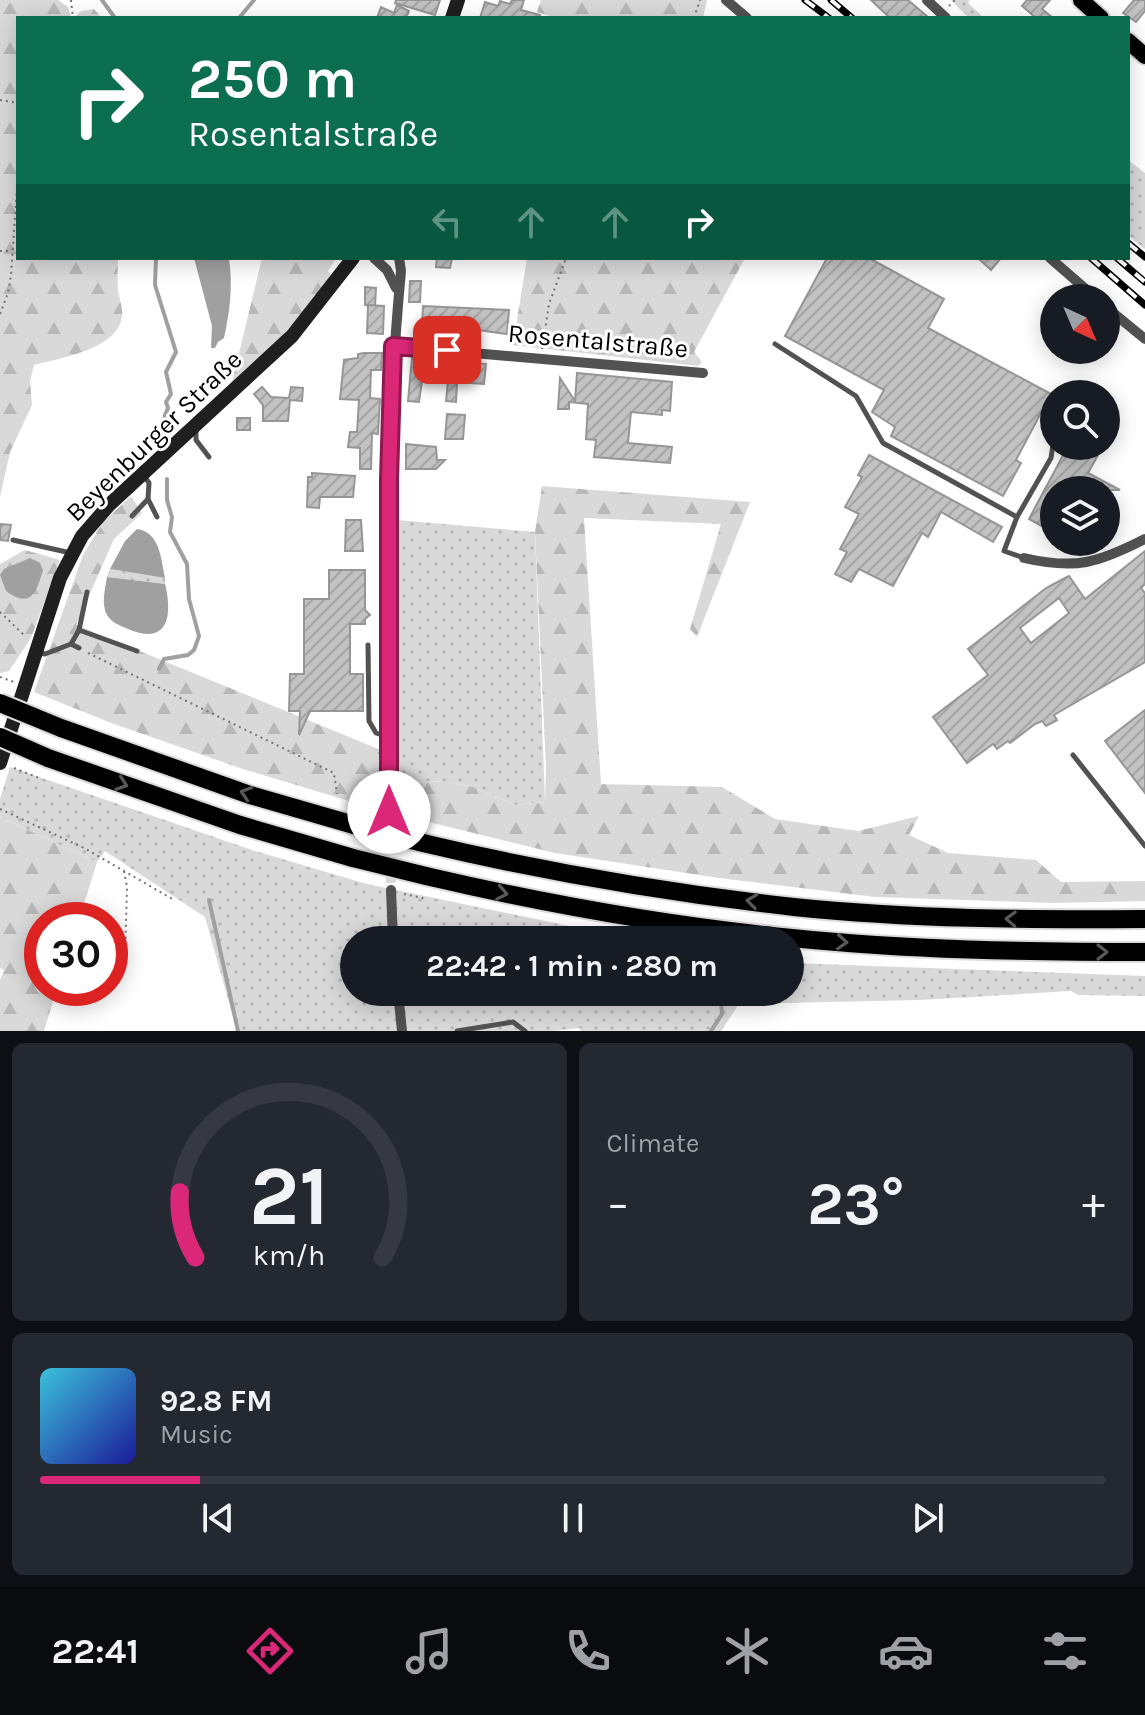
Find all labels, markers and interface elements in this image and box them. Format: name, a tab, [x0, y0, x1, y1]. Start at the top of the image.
text: 250 m	[188, 46, 357, 111]
icon: right	[56, 48, 160, 152]
text: Rosentalstraße	[188, 113, 438, 155]
icon: left	[425, 200, 469, 244]
icon: ahead	[509, 200, 553, 244]
icon: ahead	[593, 200, 637, 244]
icon: right	[677, 200, 721, 244]
north arrow	[1040, 284, 1120, 364]
map controls	[1040, 284, 1120, 556]
pin	[413, 316, 481, 384]
street label: Rosentalstraße	[507, 318, 689, 364]
icon: arrive	[425, 328, 469, 372]
street label: Beyenburger Straße	[59, 344, 249, 528]
button: search	[1040, 380, 1120, 460]
button: layers	[1040, 476, 1120, 556]
position arrow	[347, 770, 431, 854]
one-way arrow	[114, 775, 128, 791]
one-way arrow	[239, 787, 253, 803]
one-way arrow	[495, 883, 509, 900]
one-way arrow	[745, 893, 758, 910]
speed limit sign: 30	[24, 902, 128, 1006]
one-way arrow	[1004, 911, 1017, 928]
one-way arrow	[836, 933, 849, 950]
one-way arrow	[1096, 943, 1109, 961]
text: 22:42 · 1 min · 280 m	[426, 948, 718, 984]
text: Climate	[607, 1128, 699, 1159]
text: 21	[249, 1148, 329, 1245]
text: 23°	[807, 1169, 904, 1239]
text: −	[607, 1178, 630, 1229]
text: +	[1082, 1178, 1105, 1229]
text: km/h	[253, 1239, 325, 1272]
text: 92.8 FM	[160, 1383, 273, 1419]
text: Music	[160, 1419, 233, 1450]
icon: previous	[196, 1496, 240, 1540]
icon: pause	[551, 1496, 595, 1540]
icon: next	[906, 1496, 950, 1540]
icon: directions	[242, 1623, 298, 1679]
icon: music	[401, 1623, 457, 1679]
icon: phone	[560, 1623, 616, 1679]
icon: climate	[719, 1623, 775, 1679]
icon: car	[878, 1623, 934, 1679]
icon: filters	[1037, 1623, 1093, 1679]
text: 22:41	[52, 1630, 139, 1672]

